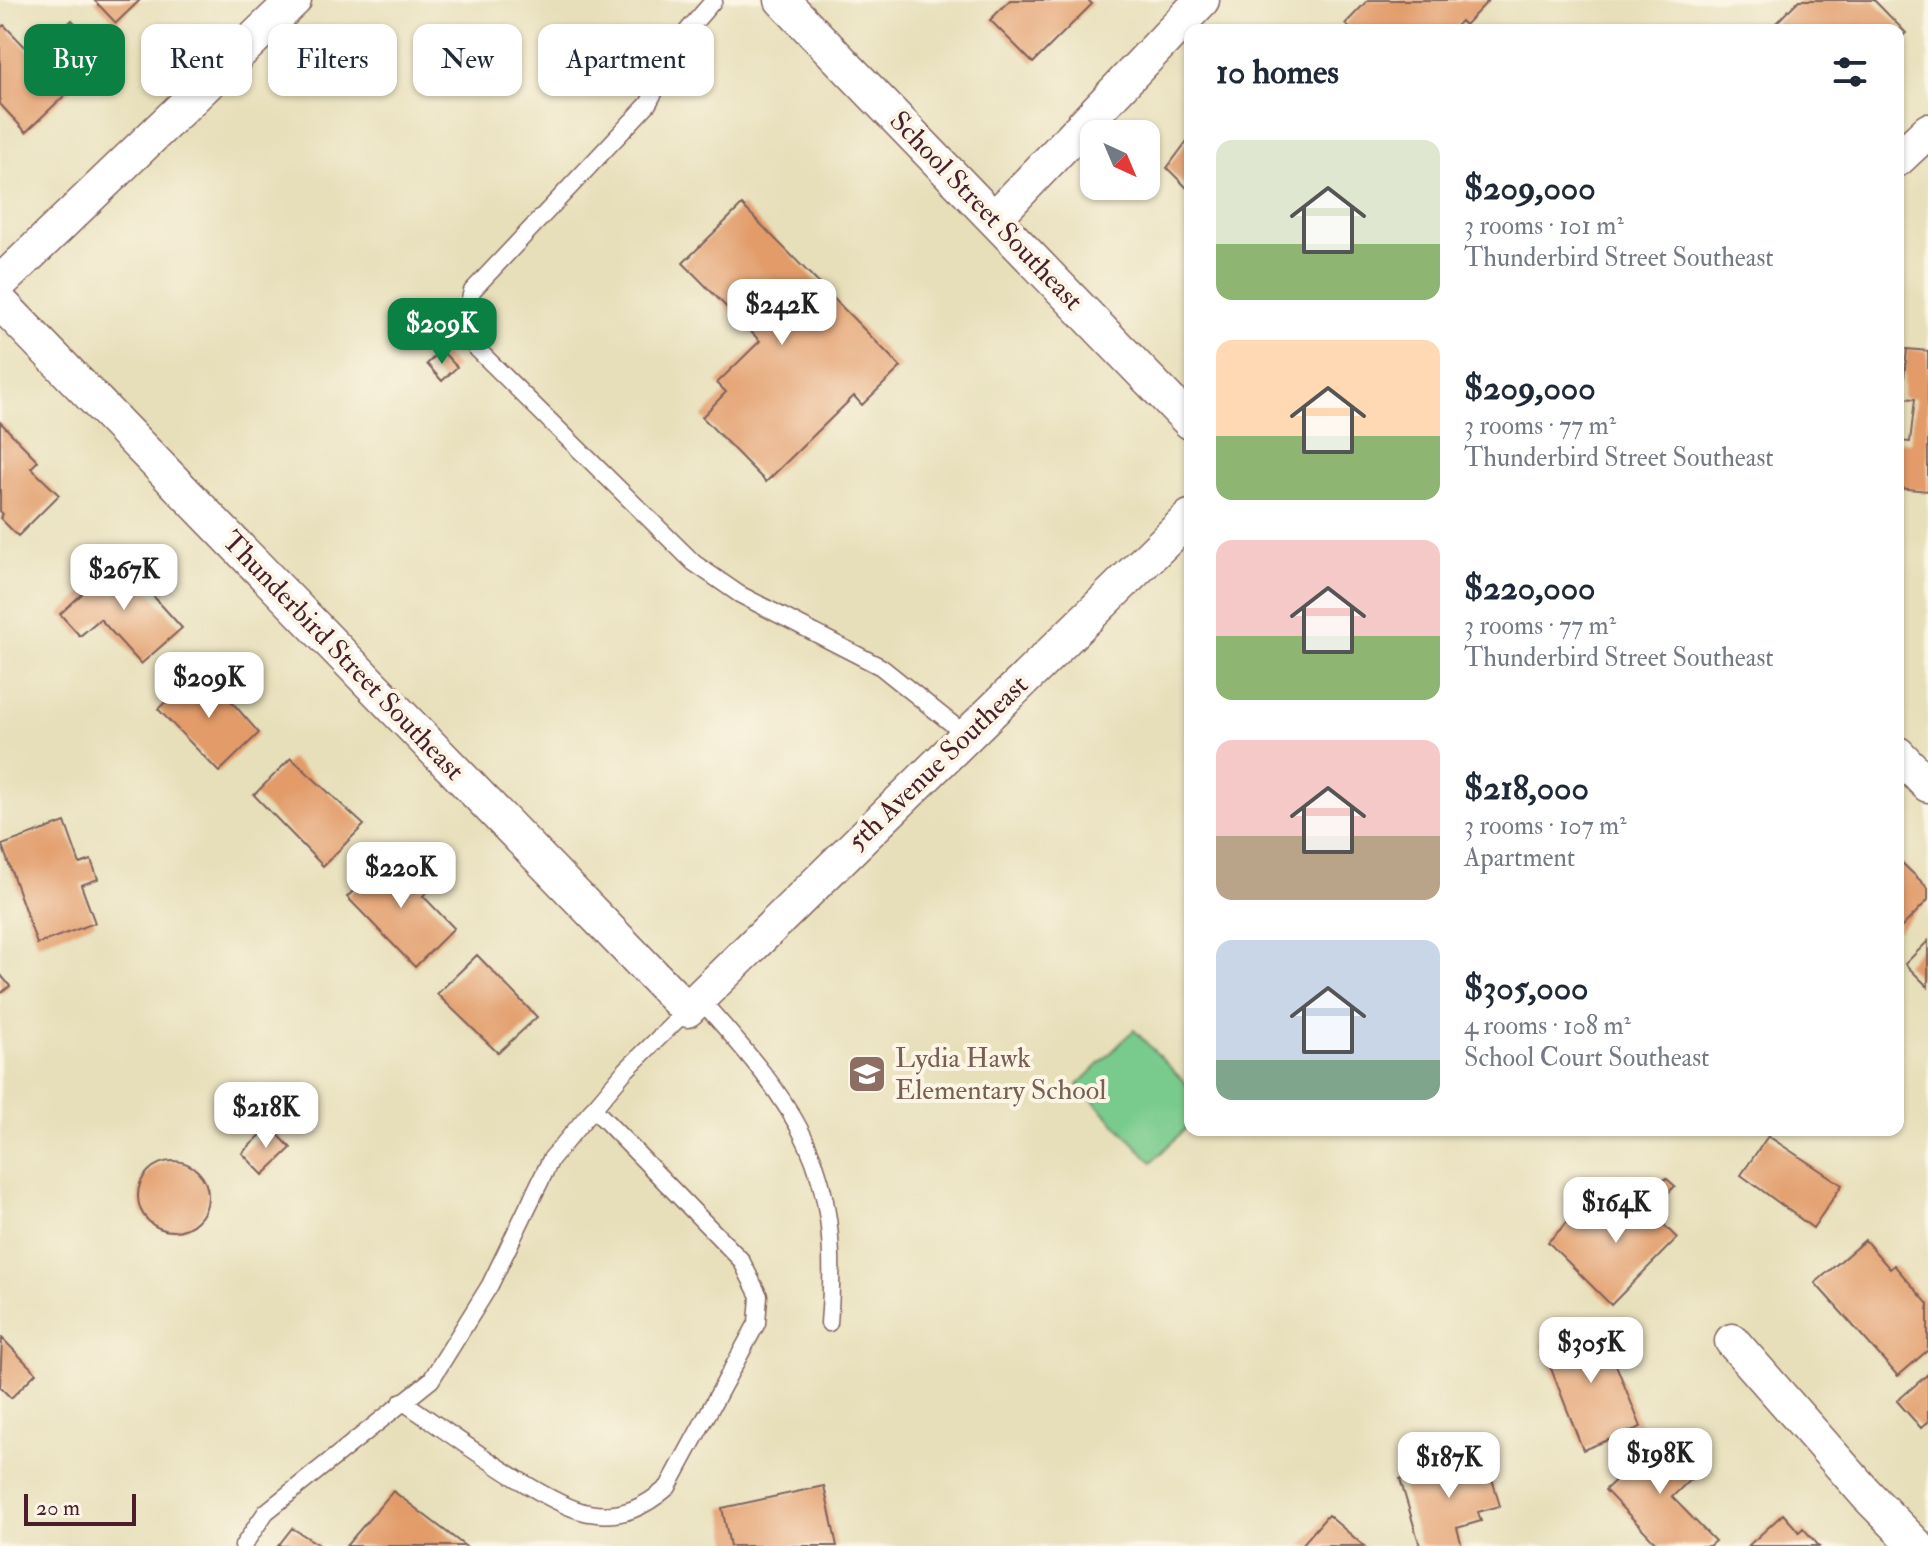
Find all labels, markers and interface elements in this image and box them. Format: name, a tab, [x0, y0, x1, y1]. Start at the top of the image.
chip: Buy	[24, 24, 125, 96]
chip: Rent	[141, 24, 252, 96]
chip: Filters	[268, 24, 397, 96]
chip: New	[413, 24, 522, 96]
chip: Apartment	[538, 24, 714, 96]
icon: filters	[1828, 50, 1872, 94]
text: 10 homes	[1216, 51, 1339, 94]
street label: School Street Southeast	[882, 104, 1090, 318]
north arrow	[1080, 120, 1160, 200]
map controls	[1080, 120, 1160, 200]
text: $209,000	[1464, 167, 1596, 210]
icon: home	[1280, 172, 1376, 268]
text: 3 rooms · 101 m²	[1464, 210, 1624, 242]
text: Thunderbird Street Southeast	[1464, 242, 1774, 274]
pin: $242K	[726, 279, 838, 347]
text: $242K	[745, 289, 819, 321]
pin: $209K	[386, 298, 498, 366]
text: $209K	[406, 308, 478, 340]
text: $209,000	[1464, 367, 1596, 410]
icon: home	[1280, 372, 1376, 468]
text: 3 rooms · 77 m²	[1464, 410, 1616, 442]
text: Thunderbird Street Southeast	[1464, 442, 1774, 474]
street label: Thunderbird Street Southeast	[215, 524, 471, 788]
pin: $267K	[68, 544, 180, 612]
text: $267K	[88, 554, 160, 586]
text: $220,000	[1464, 567, 1596, 610]
icon: home	[1280, 572, 1376, 668]
text: 3 rooms · 77 m²	[1464, 610, 1616, 642]
text: Thunderbird Street Southeast	[1464, 642, 1774, 674]
pin: $209K	[153, 652, 265, 720]
text: $209K	[173, 662, 245, 694]
street label: 5th Avenue Southeast	[840, 668, 1036, 858]
text: $218,000	[1464, 767, 1589, 810]
icon: home	[1280, 772, 1376, 868]
text: 3 rooms · 107 m²	[1464, 810, 1627, 842]
pin: $220K	[345, 842, 457, 910]
text: Apartment	[1464, 842, 1575, 874]
text: $220K	[365, 852, 437, 884]
text: $305,000	[1464, 967, 1589, 1010]
icon: home	[1280, 972, 1376, 1068]
text: 4 rooms · 108 m²	[1464, 1010, 1631, 1042]
place label: Lydia Hawk Elementary School	[895, 1041, 1106, 1108]
text: School Court Southeast	[1464, 1042, 1710, 1074]
school or university icon: Lydia Hawk Elementary School	[846, 1053, 888, 1095]
pin: $218K	[210, 1082, 322, 1150]
text: $218K	[232, 1092, 300, 1124]
pin: $164K	[1560, 1177, 1672, 1245]
text: $164K	[1581, 1187, 1651, 1219]
pin: $305K	[1535, 1317, 1647, 1385]
text: $305K	[1557, 1327, 1625, 1359]
pin: $198K	[1604, 1428, 1716, 1496]
pin: $187K	[1393, 1432, 1505, 1500]
text: $198K	[1626, 1438, 1694, 1470]
text: $187K	[1416, 1442, 1482, 1474]
scale bar	[24, 1490, 136, 1526]
text: 20 m	[36, 1494, 80, 1522]

